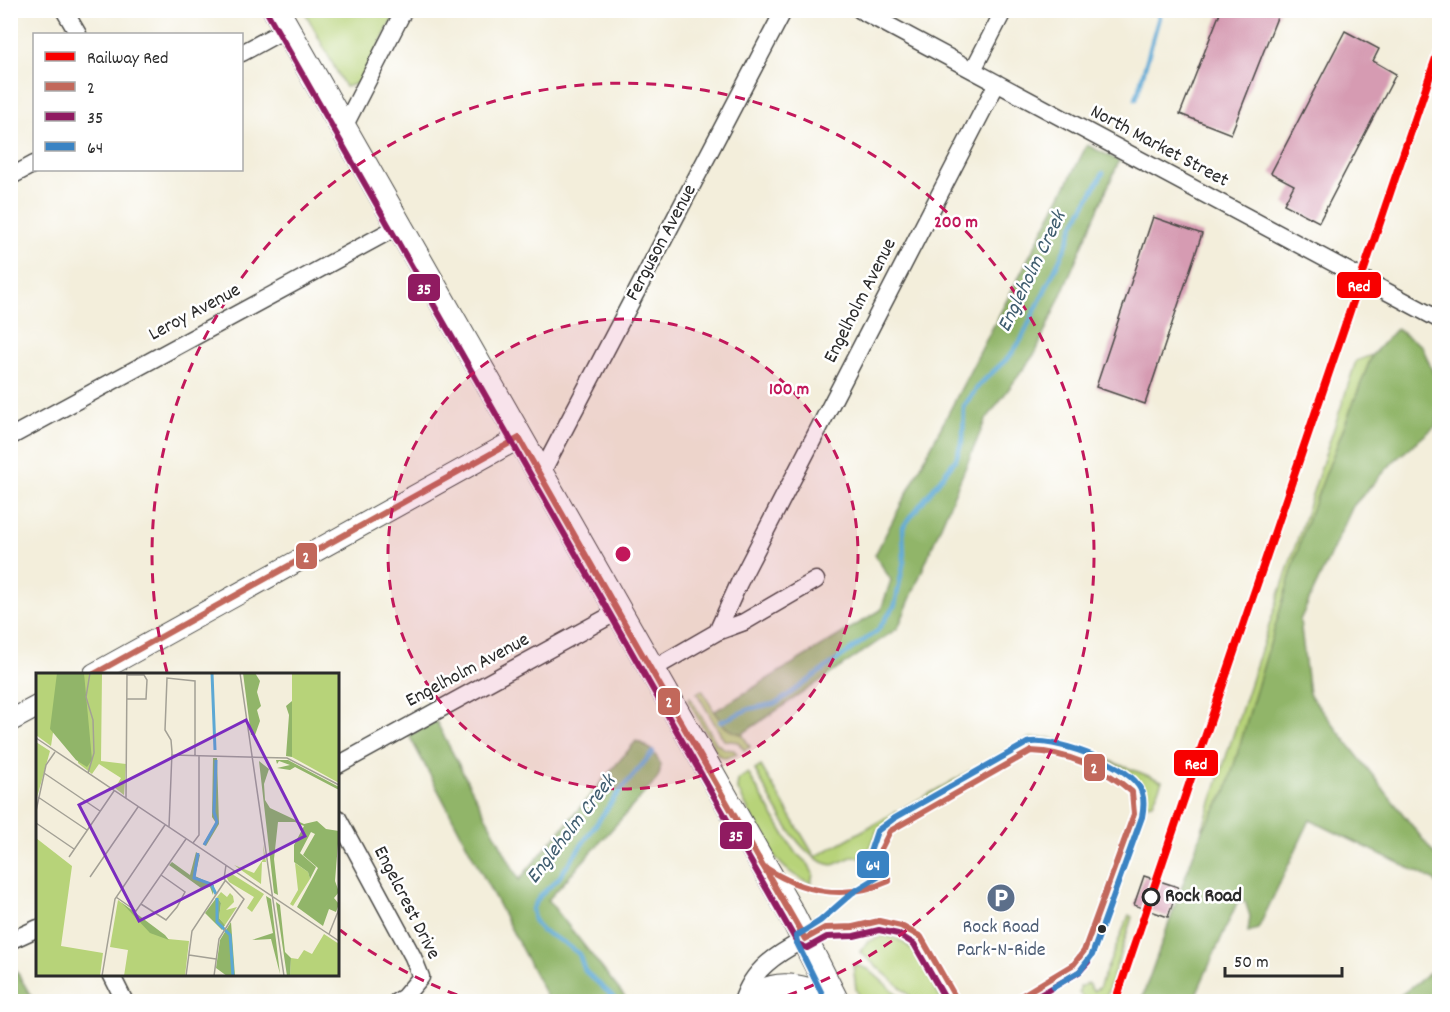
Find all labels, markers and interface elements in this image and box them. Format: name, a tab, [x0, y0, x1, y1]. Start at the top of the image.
legend	[33, 33, 243, 171]
text: Railway Red	[87, 47, 168, 72]
text: 2	[87, 77, 95, 102]
street label: North Market Street	[1085, 99, 1233, 195]
text: 35	[87, 107, 103, 132]
text: 64	[87, 137, 103, 162]
street label: Ferguson Avenue	[620, 180, 705, 306]
water label: Engleholm Creek	[991, 204, 1076, 338]
text: 200 m	[934, 211, 978, 236]
street label: Engelholm Avenue	[818, 234, 905, 368]
line badge: Red	[1336, 271, 1382, 299]
line badge: 35	[407, 273, 441, 302]
text: Red	[1348, 276, 1370, 299]
street label: Leroy Avenue	[144, 277, 246, 349]
text: 35	[417, 279, 431, 302]
text: 100 m	[769, 378, 809, 403]
line badge: 2	[295, 542, 318, 570]
centre of rings	[613, 544, 633, 564]
text: 2	[303, 547, 310, 570]
street label: Engelholm Avenue	[401, 627, 535, 715]
inset map	[36, 673, 339, 976]
line badge: 2	[657, 687, 681, 716]
text: 2	[666, 692, 673, 715]
line badge: Red	[1173, 749, 1219, 777]
line badge: 2	[1083, 753, 1106, 782]
text: Red	[1185, 754, 1207, 777]
text: 2	[1091, 758, 1098, 781]
water label: Engleholm Creek	[520, 767, 626, 891]
line badge: 35	[719, 821, 753, 850]
text: 35	[729, 826, 743, 849]
street label: Engelcrest Drive	[365, 841, 447, 965]
line badge: 64	[856, 850, 890, 879]
text: 64	[866, 855, 880, 878]
parking icon: Rock Road Park-N-Ride	[985, 882, 1017, 914]
place label: Rock Road	[1165, 883, 1242, 911]
marker: Rock Road	[1142, 888, 1160, 906]
place label: Rock Road Park-N-Ride	[956, 914, 1046, 965]
unlabelled marker	[1096, 923, 1108, 935]
scale bar	[1225, 940, 1342, 978]
text: 50 m	[1234, 951, 1269, 976]

